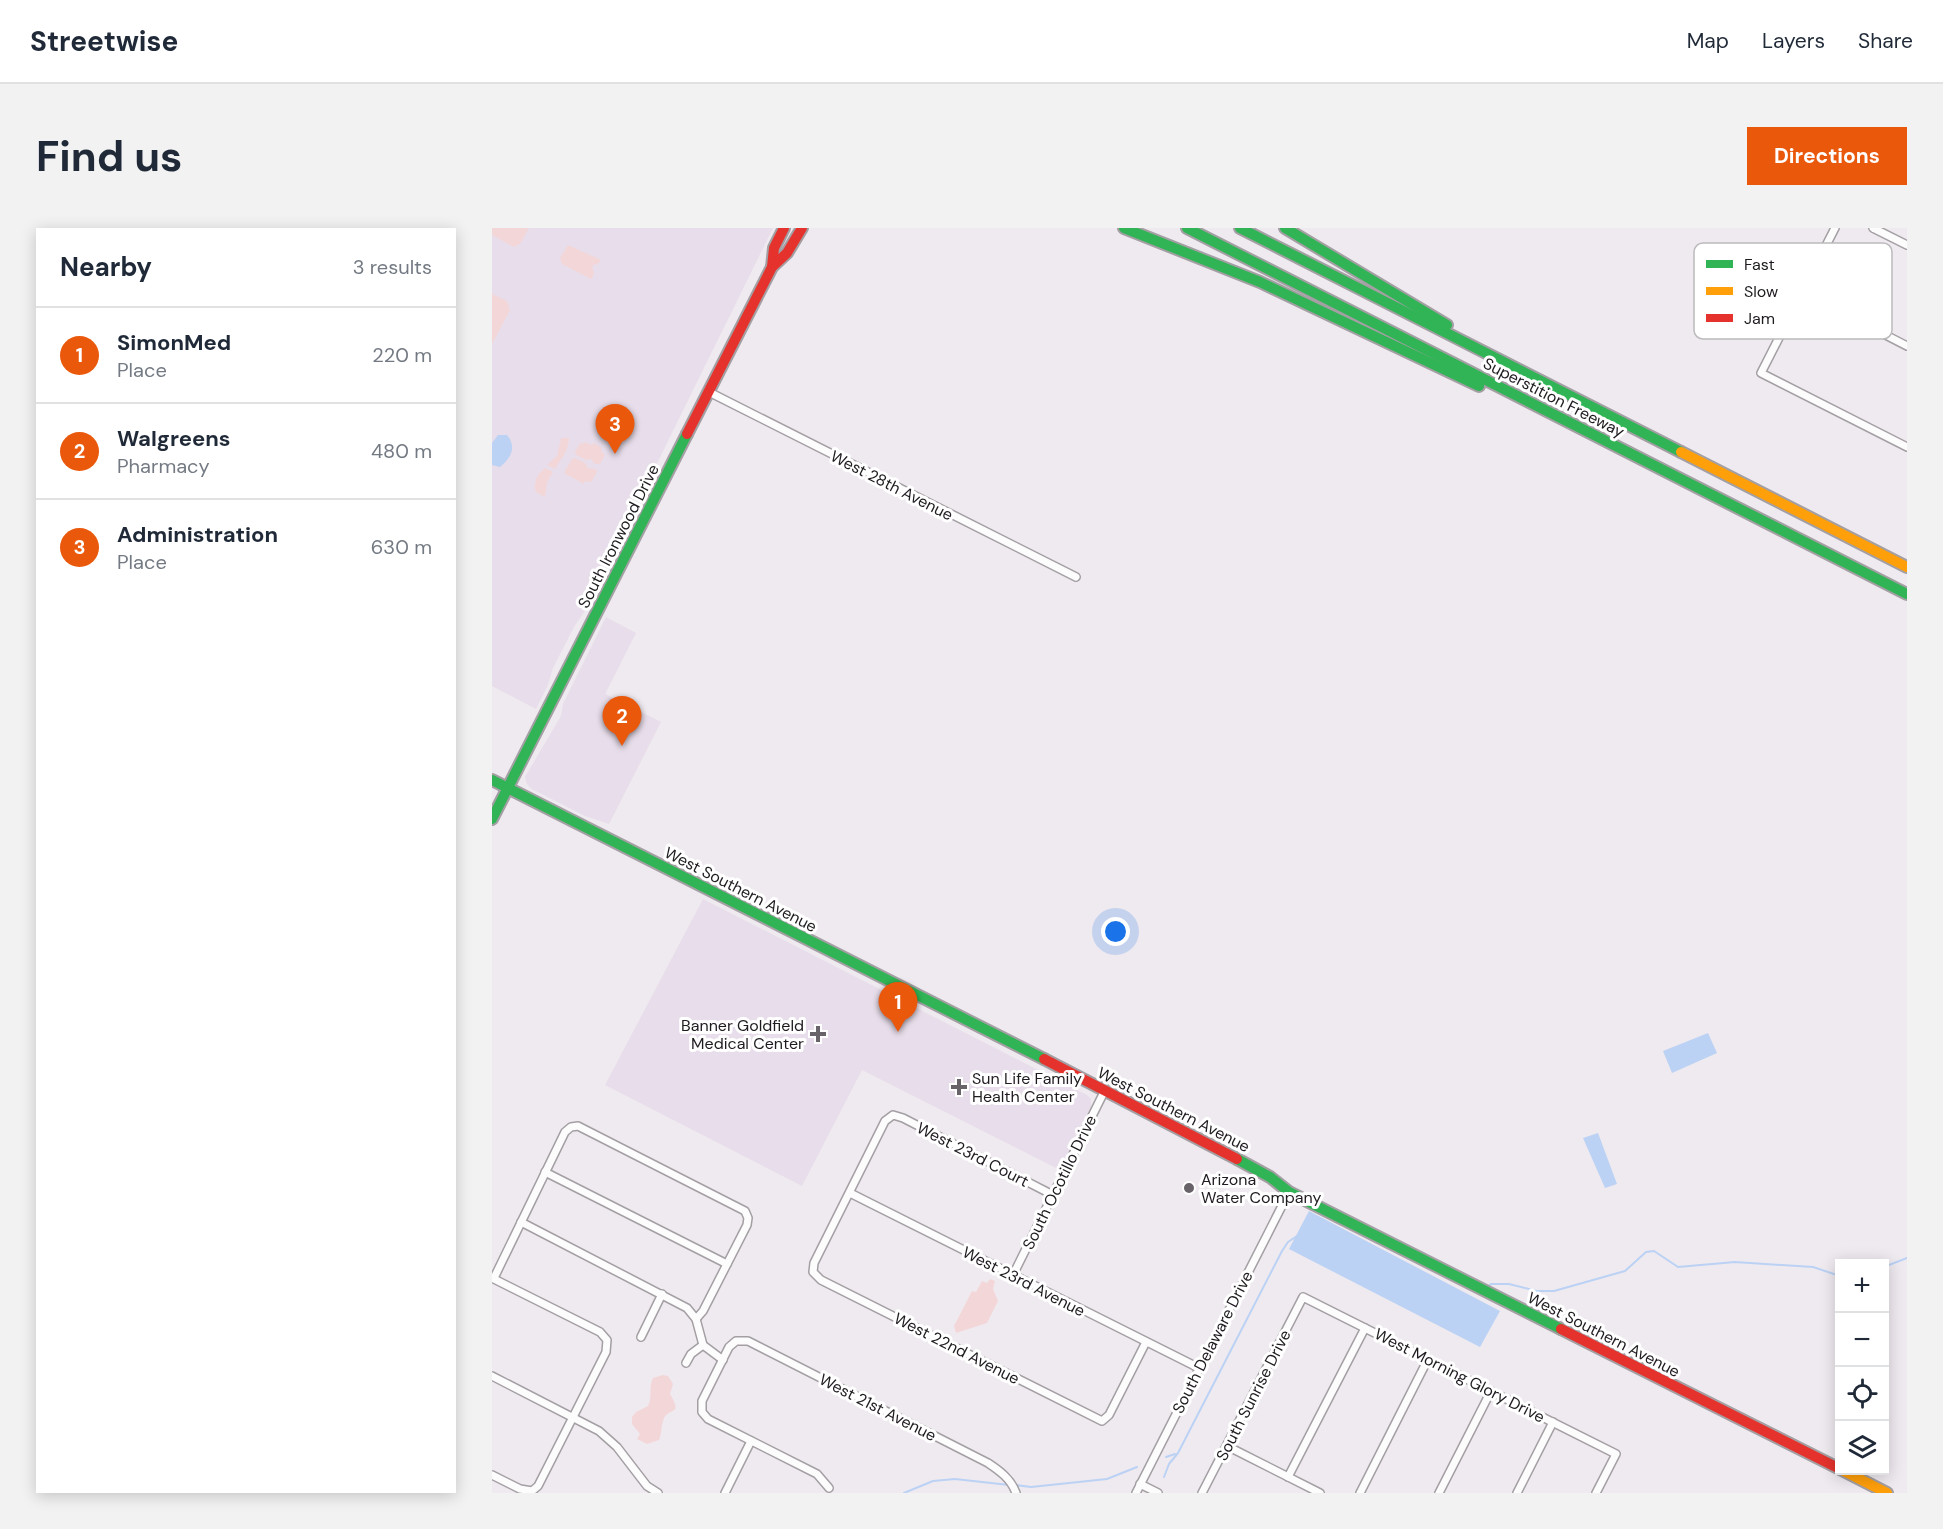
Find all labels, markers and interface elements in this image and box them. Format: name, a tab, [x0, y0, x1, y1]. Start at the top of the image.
text: Streetwise	[30, 23, 178, 60]
text: Map	[1687, 27, 1729, 55]
text: Layers	[1762, 27, 1825, 55]
text: Share	[1858, 27, 1913, 55]
button: Directions	[1747, 127, 1907, 185]
text: Find us	[36, 129, 182, 184]
legend	[1694, 243, 1892, 339]
text: Nearby	[60, 250, 152, 284]
text: 3 results	[353, 254, 432, 280]
text: Fast	[1744, 254, 1775, 275]
text: Slow	[1744, 281, 1778, 302]
text: Jam	[1744, 308, 1775, 329]
text: SimonMed	[117, 328, 231, 357]
text: 1	[76, 342, 83, 368]
text: 220 m	[372, 342, 432, 368]
street label: Superstition Freeway	[1480, 353, 1628, 442]
text: Place	[117, 357, 167, 383]
pin: 3	[596, 404, 634, 454]
text: Walgreens	[117, 424, 231, 453]
text: 2	[74, 438, 85, 464]
text: 480 m	[371, 438, 432, 464]
street label: West 28th Avenue	[827, 446, 957, 525]
text: Pharmacy	[117, 453, 210, 479]
street label: South Ironwood Drive	[573, 461, 664, 612]
text: Administration	[117, 520, 278, 549]
text: 3	[73, 534, 86, 560]
text: 630 m	[371, 534, 432, 560]
text: Place	[117, 549, 167, 575]
pin: 2	[602, 696, 642, 746]
street label: West Southern Avenue	[661, 842, 820, 937]
your location	[1101, 917, 1130, 946]
pin: 1	[878, 982, 918, 1032]
place label: Banner Goldfield Medical Center	[681, 1015, 804, 1054]
marker: Banner Goldfield Medical Center	[809, 1025, 827, 1043]
street label: West Southern Avenue	[1094, 1062, 1253, 1157]
place label: Sun Life Family Health Center	[972, 1068, 1082, 1107]
marker: Sun Life Family Health Center	[950, 1078, 968, 1096]
street label: South Ocotillo Drive	[1018, 1111, 1101, 1253]
street label: West 23rd Court	[913, 1117, 1032, 1192]
place label: Arizona Water Company	[1201, 1169, 1321, 1208]
marker: Arizona Water Company	[1182, 1181, 1196, 1195]
street label: West 23rd Avenue	[959, 1241, 1089, 1321]
map controls	[1835, 1259, 1889, 1475]
button: +	[1835, 1259, 1889, 1313]
street label: South Delaware Drive	[1167, 1267, 1258, 1417]
street label: West Southern Avenue	[1524, 1287, 1683, 1382]
street label: West 22nd Avenue	[890, 1308, 1023, 1389]
button: −	[1835, 1313, 1889, 1367]
street label: West Morning Glory Drive	[1371, 1323, 1548, 1428]
street label: South Sunrise Drive	[1211, 1326, 1296, 1464]
button: locate	[1835, 1367, 1889, 1421]
street label: West 21st Avenue	[816, 1369, 940, 1446]
button: layers	[1835, 1421, 1889, 1475]

